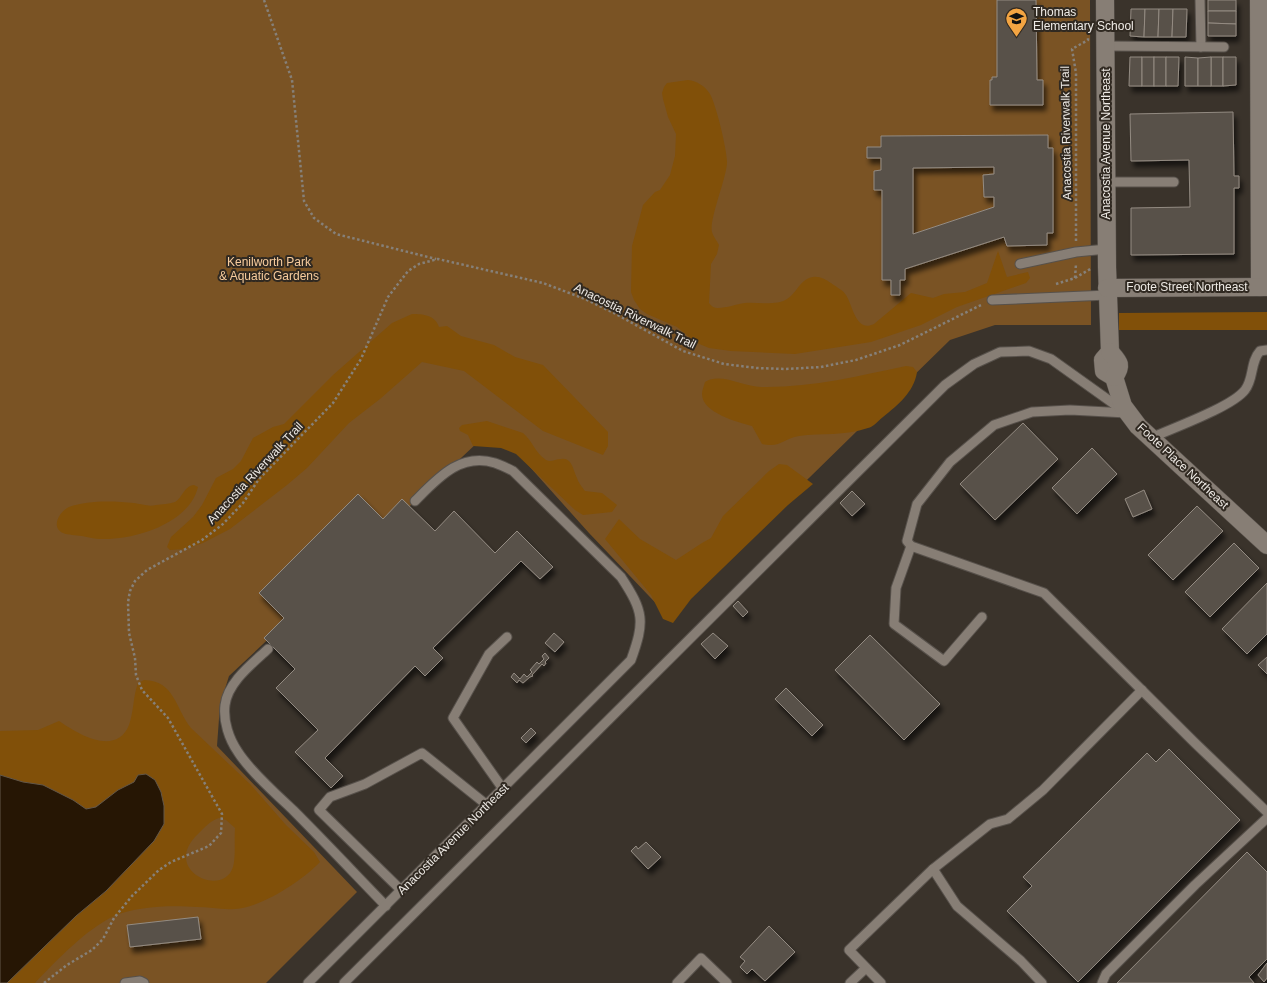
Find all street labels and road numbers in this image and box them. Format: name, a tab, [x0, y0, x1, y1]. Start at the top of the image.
street label: Anacostia Riverwalk Trail	[1058, 66, 1074, 200]
street label: Anacostia Avenue Northeast	[1099, 68, 1113, 220]
street label: Anacostia Riverwalk Trail	[572, 280, 698, 352]
street label: Foote Street Northeast	[1126, 280, 1248, 294]
street label: Anacostia Riverwalk Trail	[204, 419, 306, 527]
street label: Foote Place Northeast	[1135, 420, 1232, 512]
street label: Anacostia Avenue Northeast	[395, 780, 512, 897]

